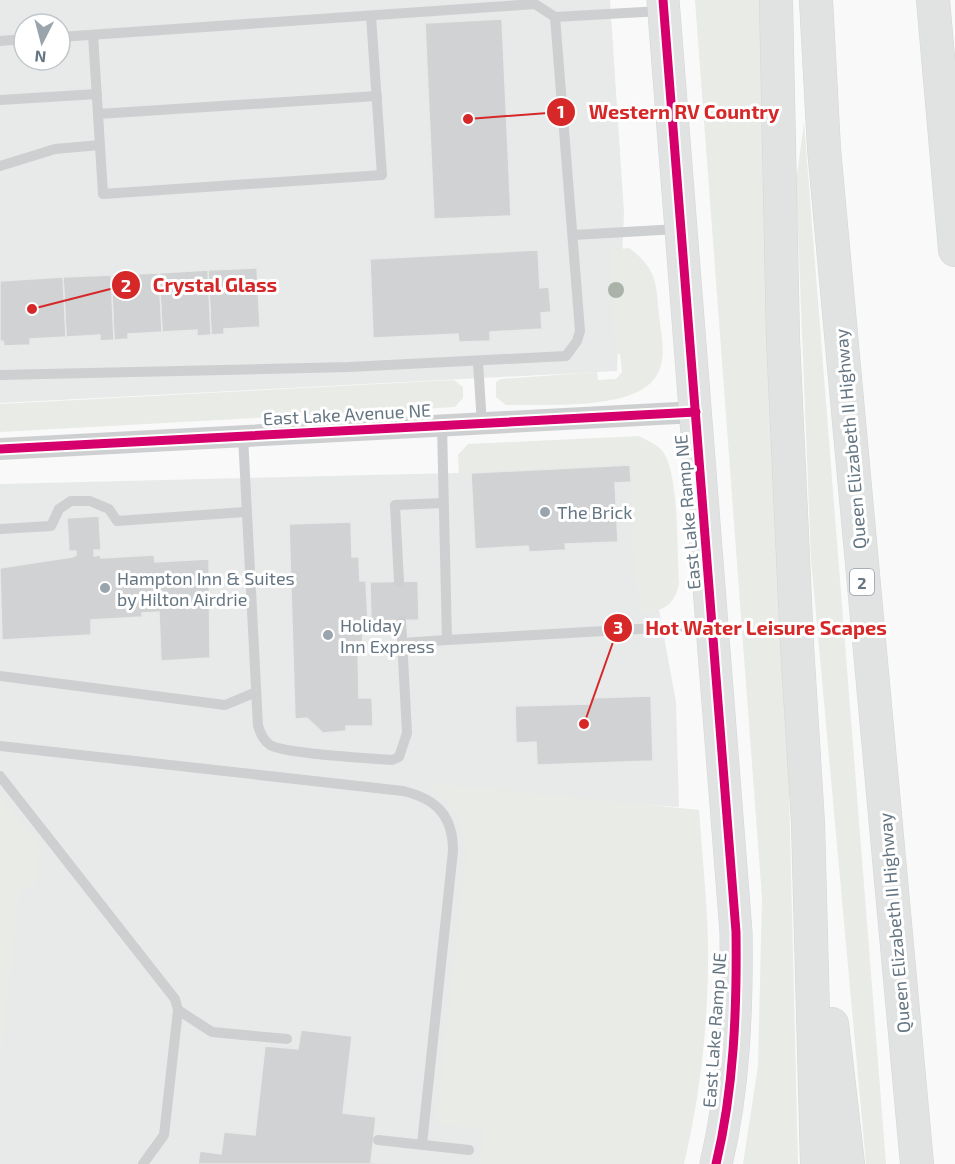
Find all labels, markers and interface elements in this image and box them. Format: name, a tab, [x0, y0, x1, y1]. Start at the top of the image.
north arrow	[12, 12, 72, 72]
text: N	[34, 47, 47, 67]
callout: Western RV Country	[546, 93, 791, 131]
text: Western RV Country	[589, 99, 780, 124]
text: 1	[557, 100, 565, 122]
callout: Crystal Glass	[111, 266, 290, 304]
text: Crystal Glass	[153, 272, 277, 297]
text: 2	[121, 274, 131, 296]
street label: Queen Elizabeth II Highway	[829, 328, 871, 550]
street label: East Lake Avenue NE	[262, 399, 432, 429]
street label: East Lake Ramp NE	[669, 433, 705, 591]
place label: The Brick	[557, 501, 632, 523]
marker: The Brick	[538, 505, 552, 519]
place label: Hampton Inn & Suites by Hilton Airdrie	[117, 567, 295, 610]
road number: 2	[850, 569, 874, 595]
marker: Hampton Inn & Suites by Hilton Airdrie	[98, 581, 112, 595]
callout: Hot Water Leisure Scapes	[603, 609, 900, 647]
place label: Holiday Inn Express	[340, 614, 435, 657]
text: Hot Water Leisure Scapes	[645, 615, 887, 639]
text: 3	[613, 616, 623, 638]
marker: Holiday Inn Express	[321, 628, 335, 642]
street label: Queen Elizabeth II Highway	[873, 812, 915, 1034]
street label: East Lake Ramp NE	[698, 952, 730, 1108]

